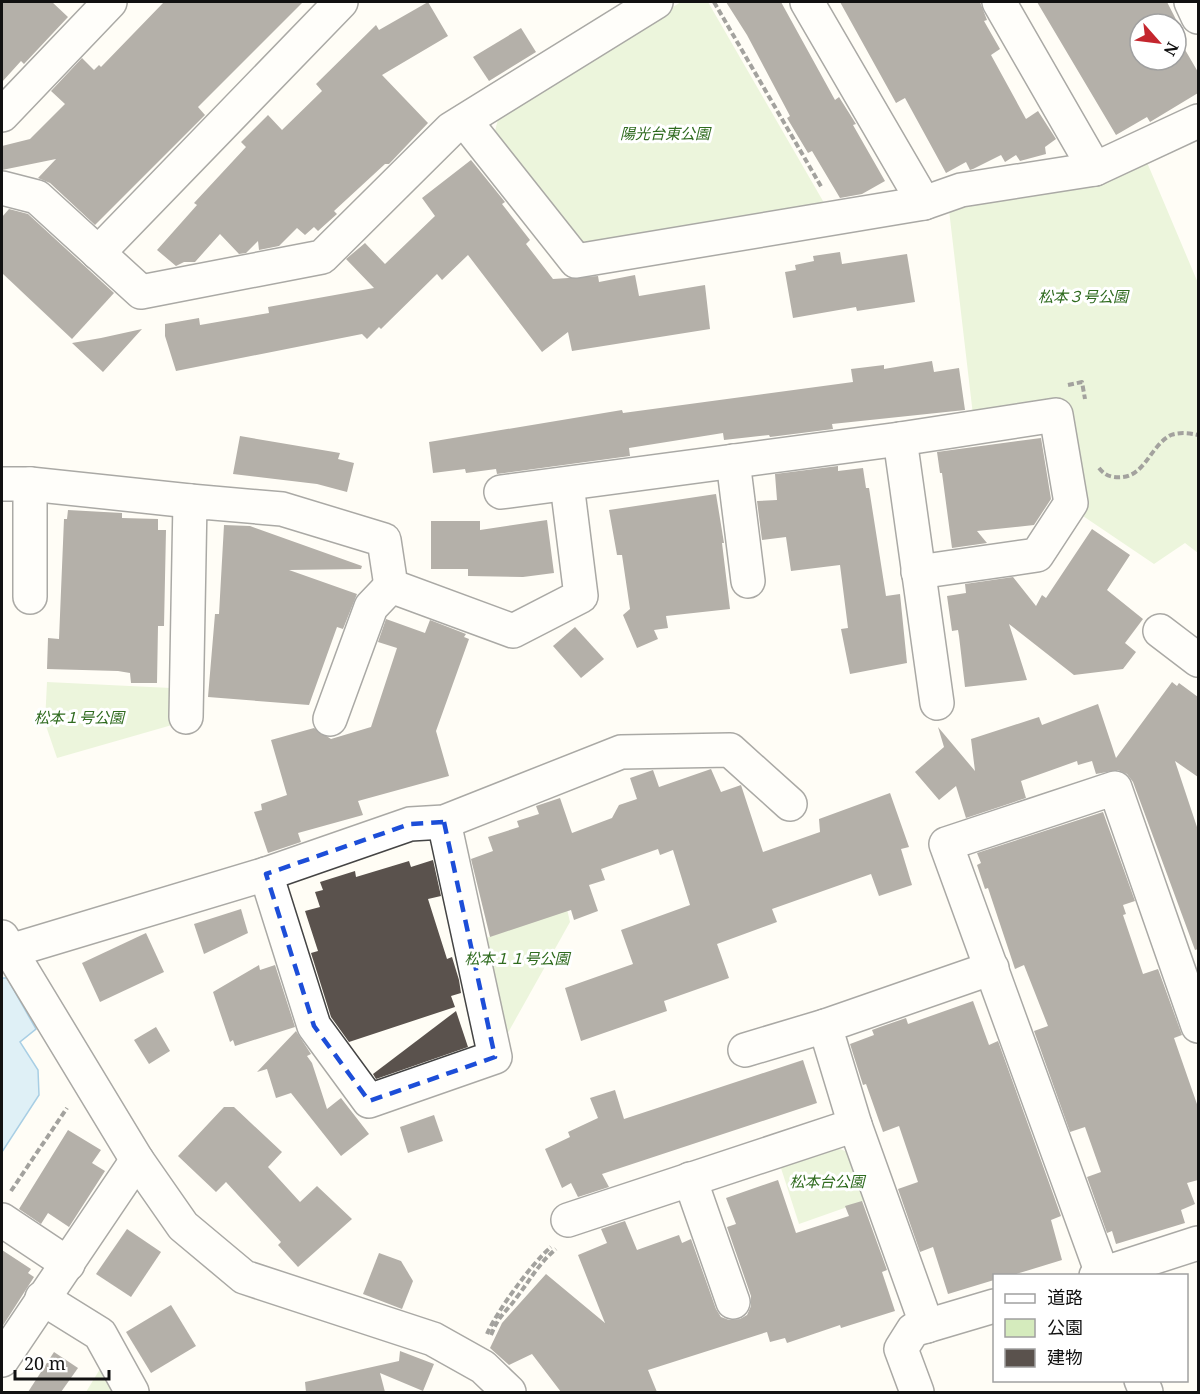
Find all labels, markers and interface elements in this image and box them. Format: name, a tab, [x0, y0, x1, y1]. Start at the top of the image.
north arrow	[1128, 12, 1188, 72]
text: N	[1158, 38, 1184, 60]
park label: 陽光台東公園	[620, 123, 712, 143]
park label: 松本３号公園	[1038, 286, 1130, 306]
park label: 松本１号公園	[34, 707, 126, 727]
park label: 松本１１号公園	[464, 948, 571, 968]
park label: 松本台公園	[789, 1171, 866, 1191]
legend	[993, 1274, 1188, 1382]
text: 道路	[1047, 1285, 1083, 1309]
text: 公園	[1047, 1315, 1083, 1339]
scale bar	[15, 1343, 110, 1381]
text: 建物	[1047, 1345, 1083, 1369]
text: 20 m	[24, 1351, 66, 1375]

